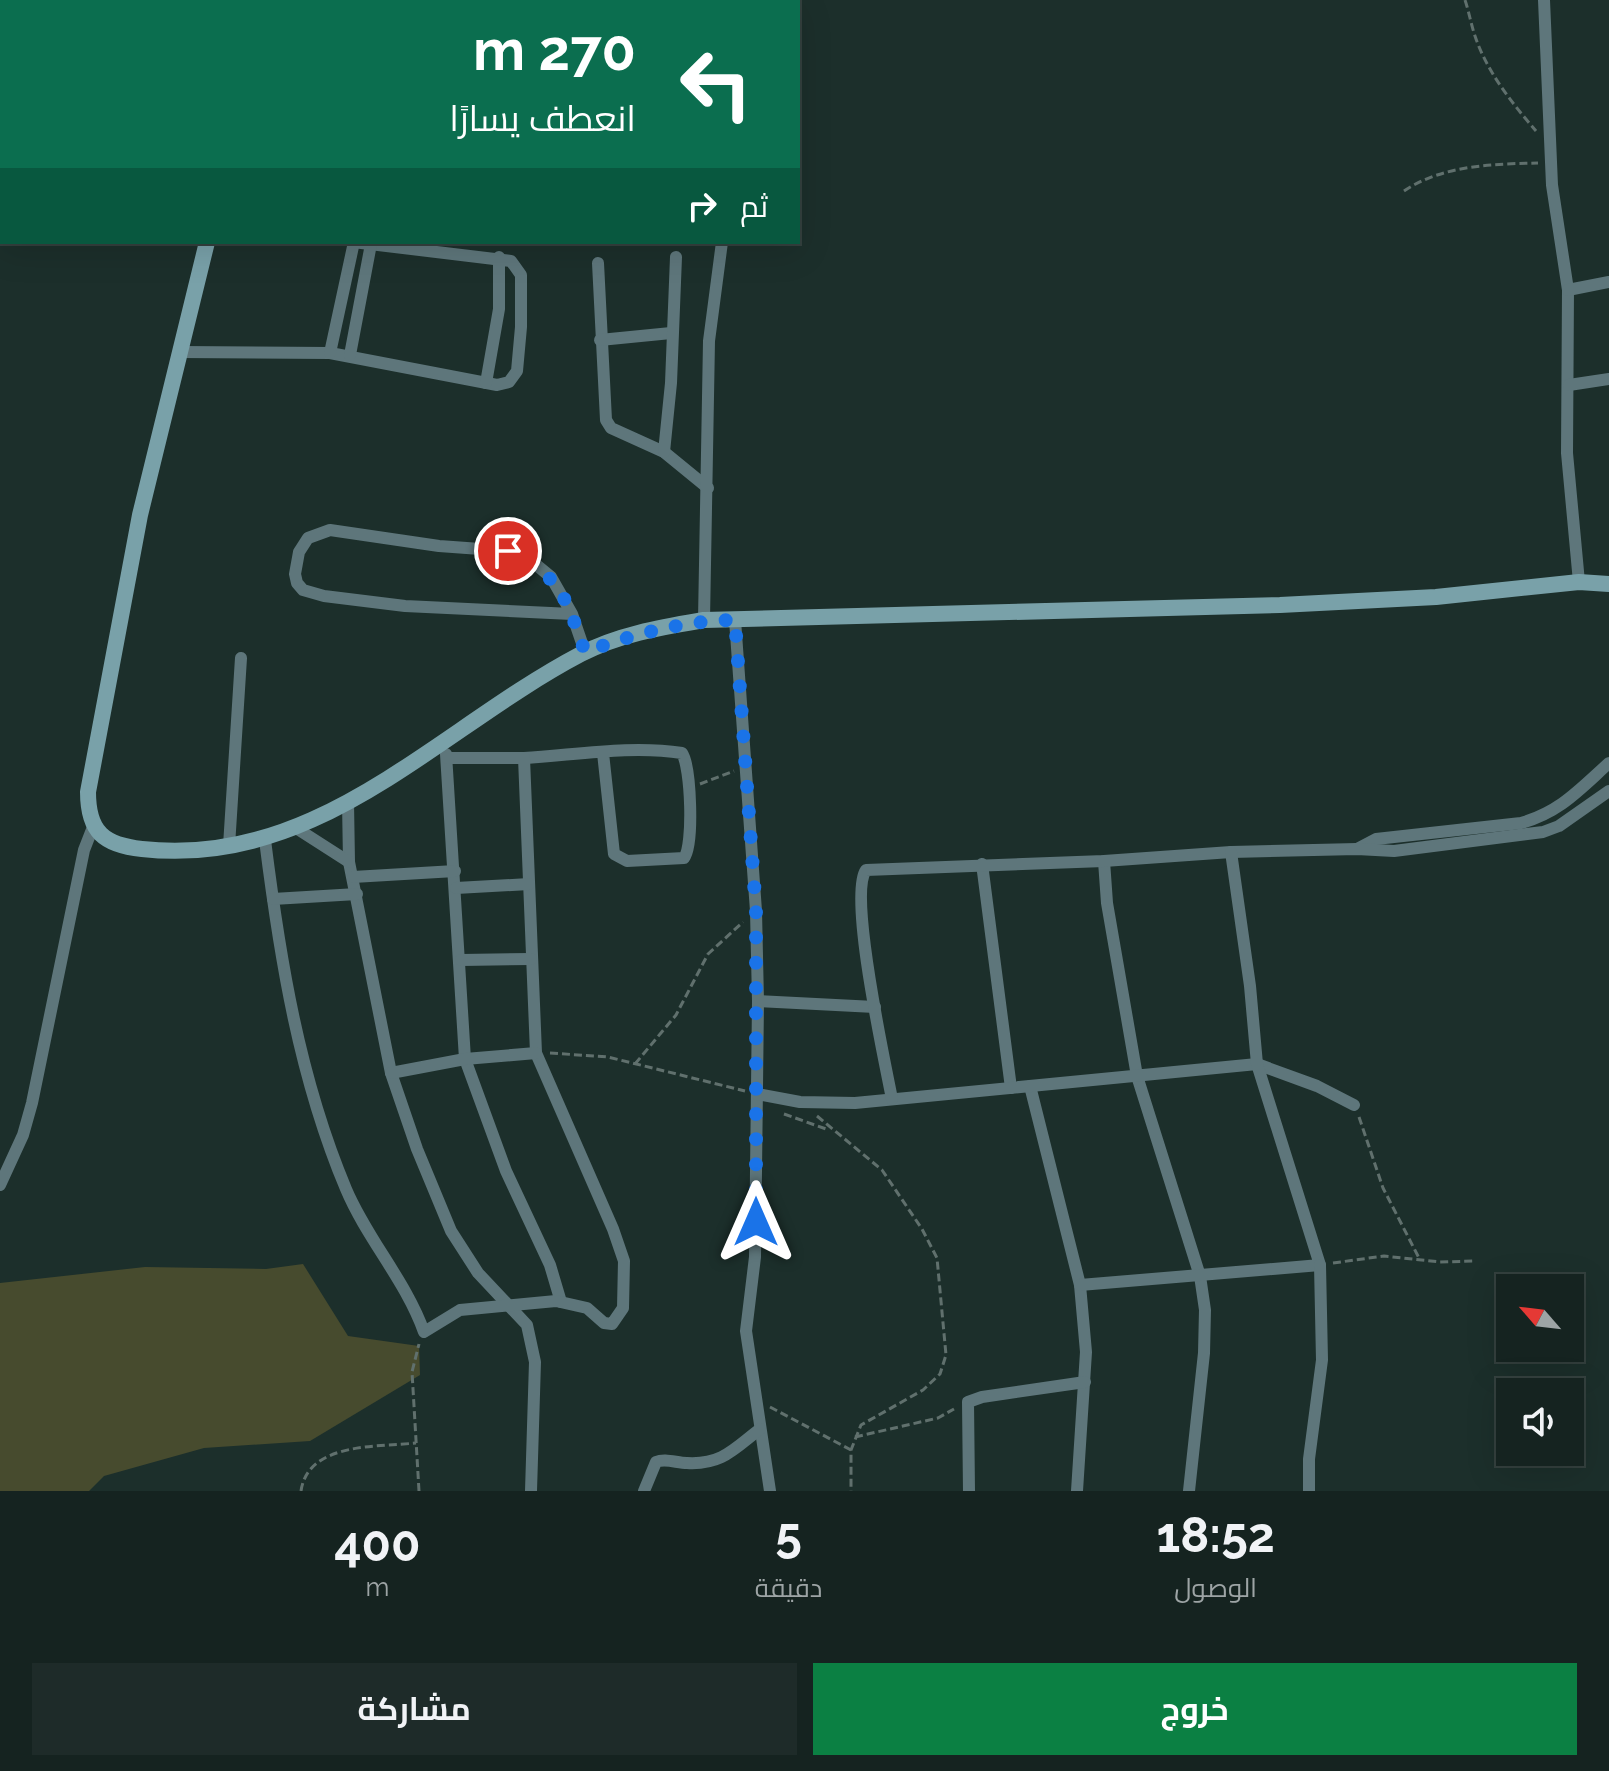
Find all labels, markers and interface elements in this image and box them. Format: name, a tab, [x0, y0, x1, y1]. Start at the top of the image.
text: 270 m	[473, 17, 636, 83]
icon: left	[664, 32, 768, 136]
text: انعطف يسارًا	[449, 97, 636, 139]
icon: right	[680, 184, 724, 228]
text: ثم	[740, 189, 768, 224]
pin	[474, 517, 542, 585]
icon: arrive	[486, 529, 530, 573]
position arrow	[714, 1180, 798, 1264]
north arrow	[1496, 1274, 1584, 1362]
map controls	[1496, 1274, 1584, 1466]
button: sound	[1496, 1378, 1584, 1466]
text: 5	[775, 1507, 802, 1563]
text: 18:52	[1157, 1507, 1275, 1563]
text: 400	[334, 1516, 421, 1572]
text: m	[365, 1572, 389, 1602]
text: دقيقة	[755, 1573, 822, 1603]
text: الوصول	[1174, 1573, 1257, 1603]
button: مشاركة	[32, 1663, 797, 1755]
button: خروج	[813, 1663, 1577, 1755]

